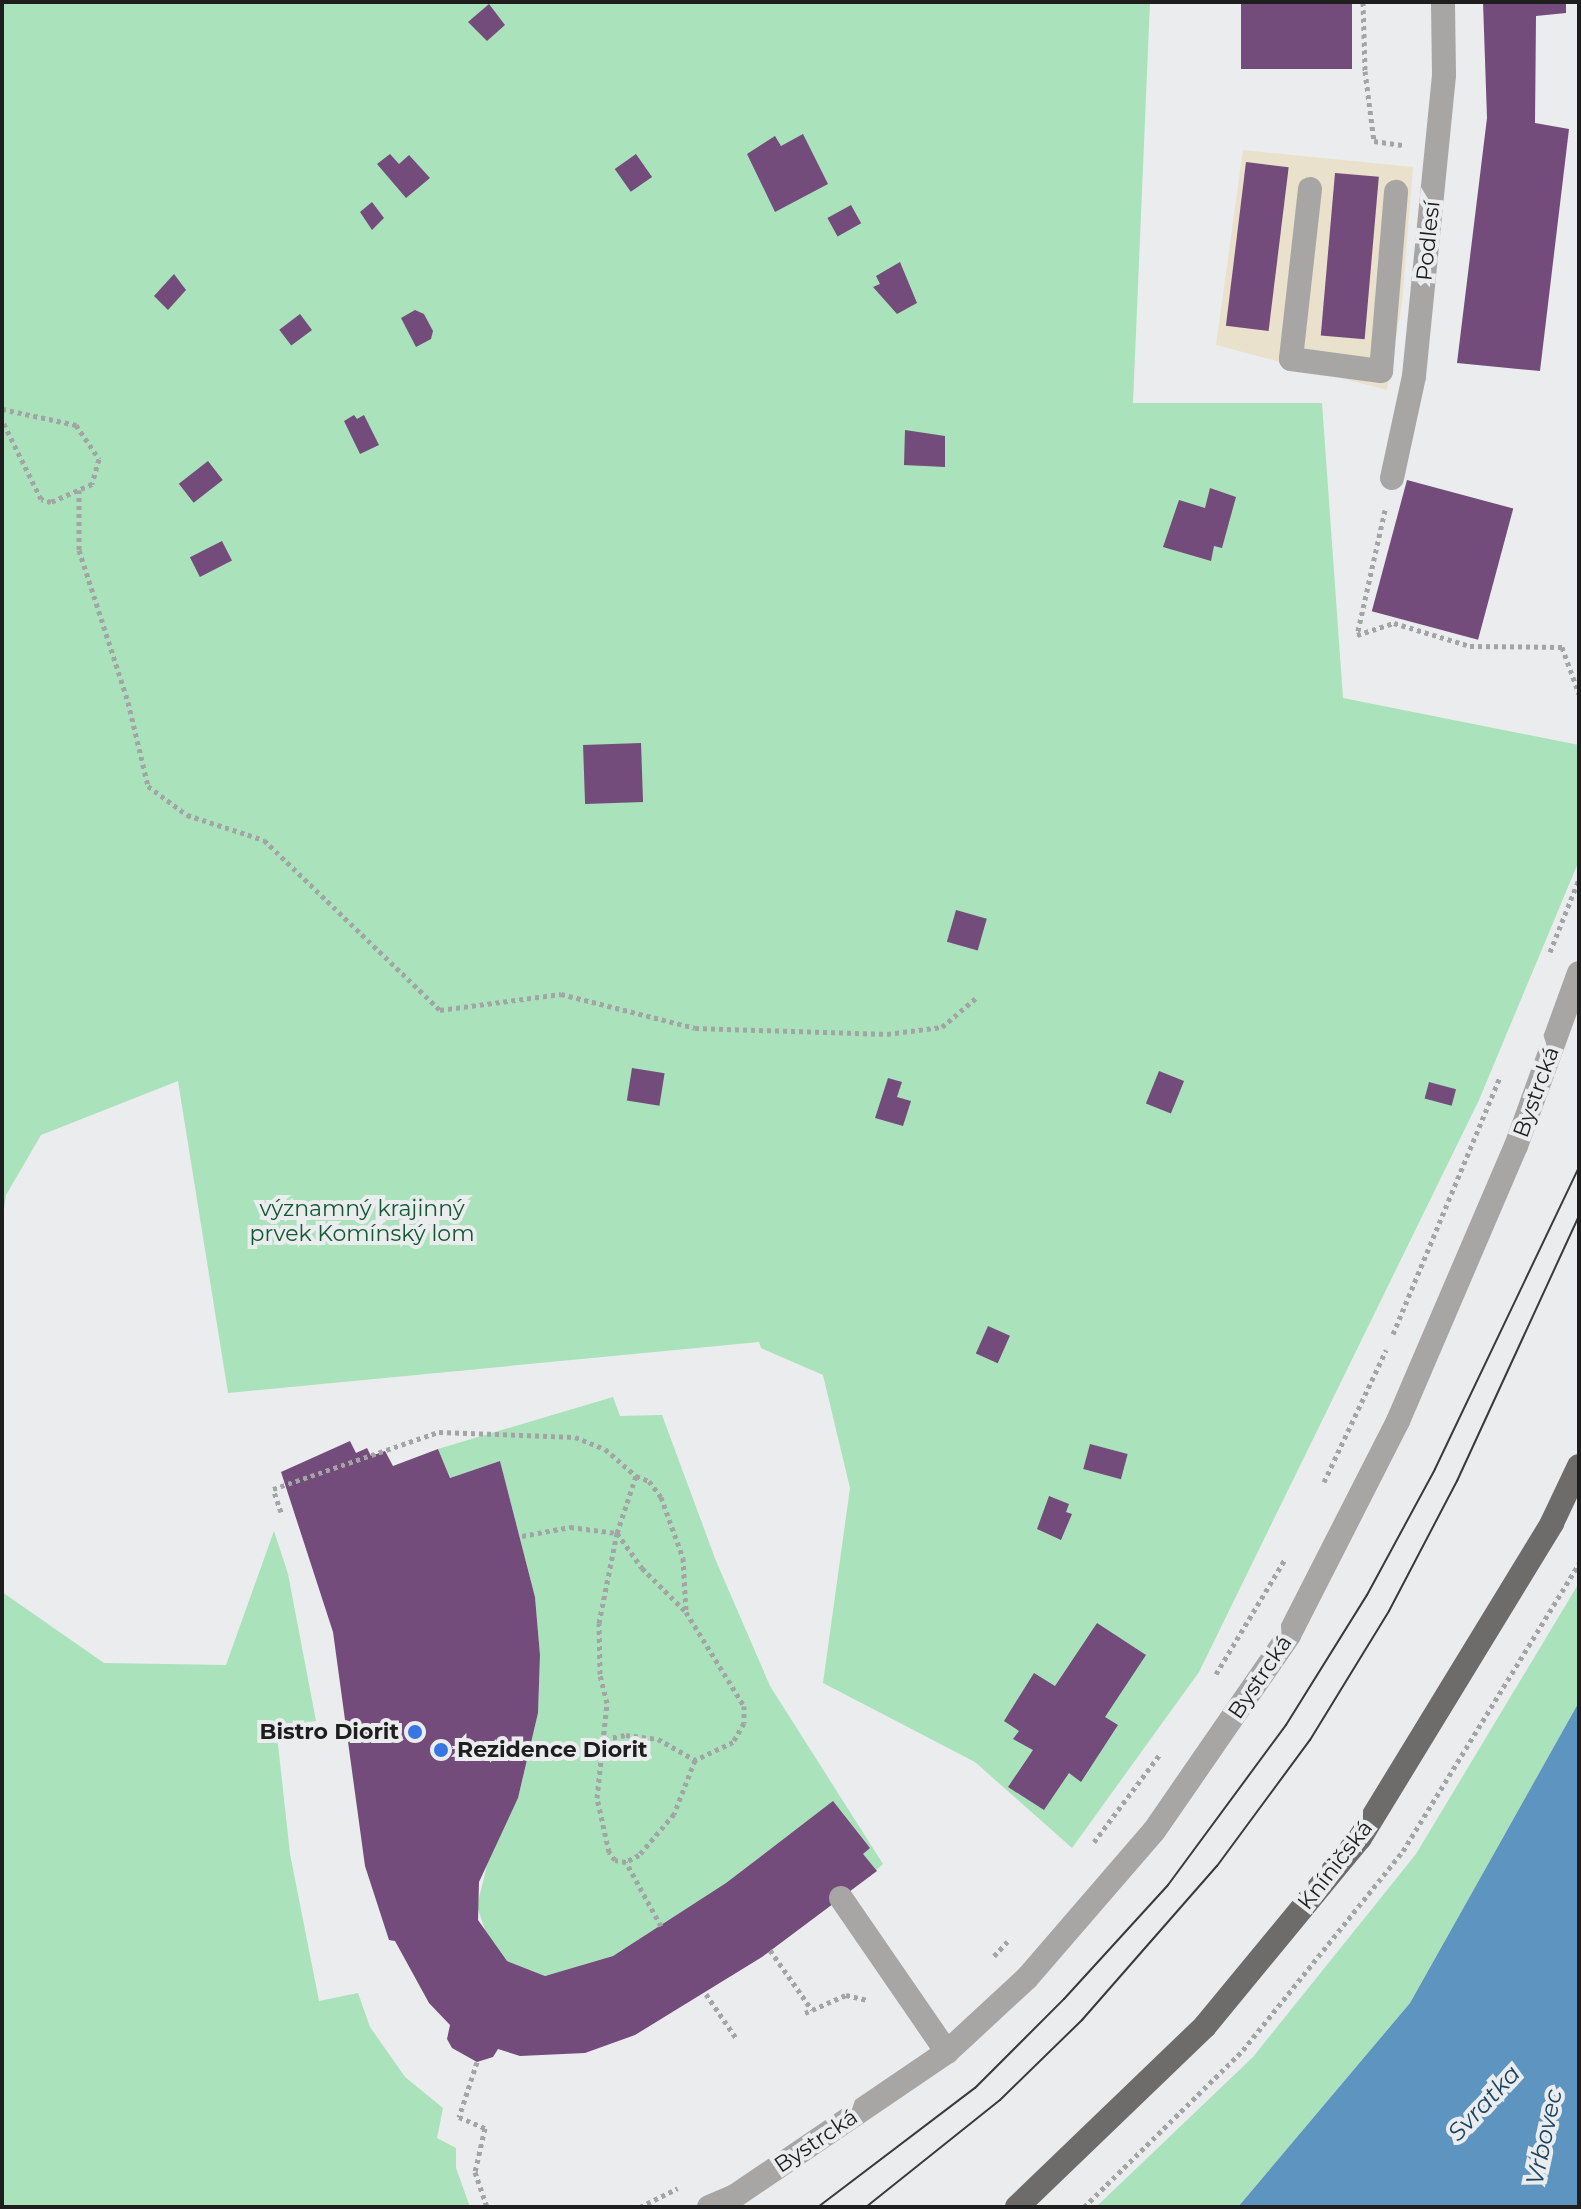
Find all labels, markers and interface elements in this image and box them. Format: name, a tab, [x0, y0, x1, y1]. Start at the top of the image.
street label: Podlesí	[1411, 200, 1445, 282]
street label: Bystrcká	[1507, 1043, 1565, 1141]
park label: významný krajinný prvek Komínský lom	[250, 1195, 474, 1246]
street label: Bystrcká	[1223, 1630, 1297, 1724]
place label: Bistro Diorit	[260, 1719, 399, 1745]
marker: Bistro Diorit	[406, 1723, 424, 1741]
place label: Rezidence Diorit	[457, 1737, 648, 1763]
marker: Rezidence Diorit	[432, 1741, 450, 1759]
street label: Kníničská	[1292, 1815, 1378, 1915]
water label: Svratka	[1442, 2059, 1526, 2147]
water label: Vrbovec	[1520, 2087, 1568, 2187]
street label: Bystrcká	[769, 2104, 863, 2178]

